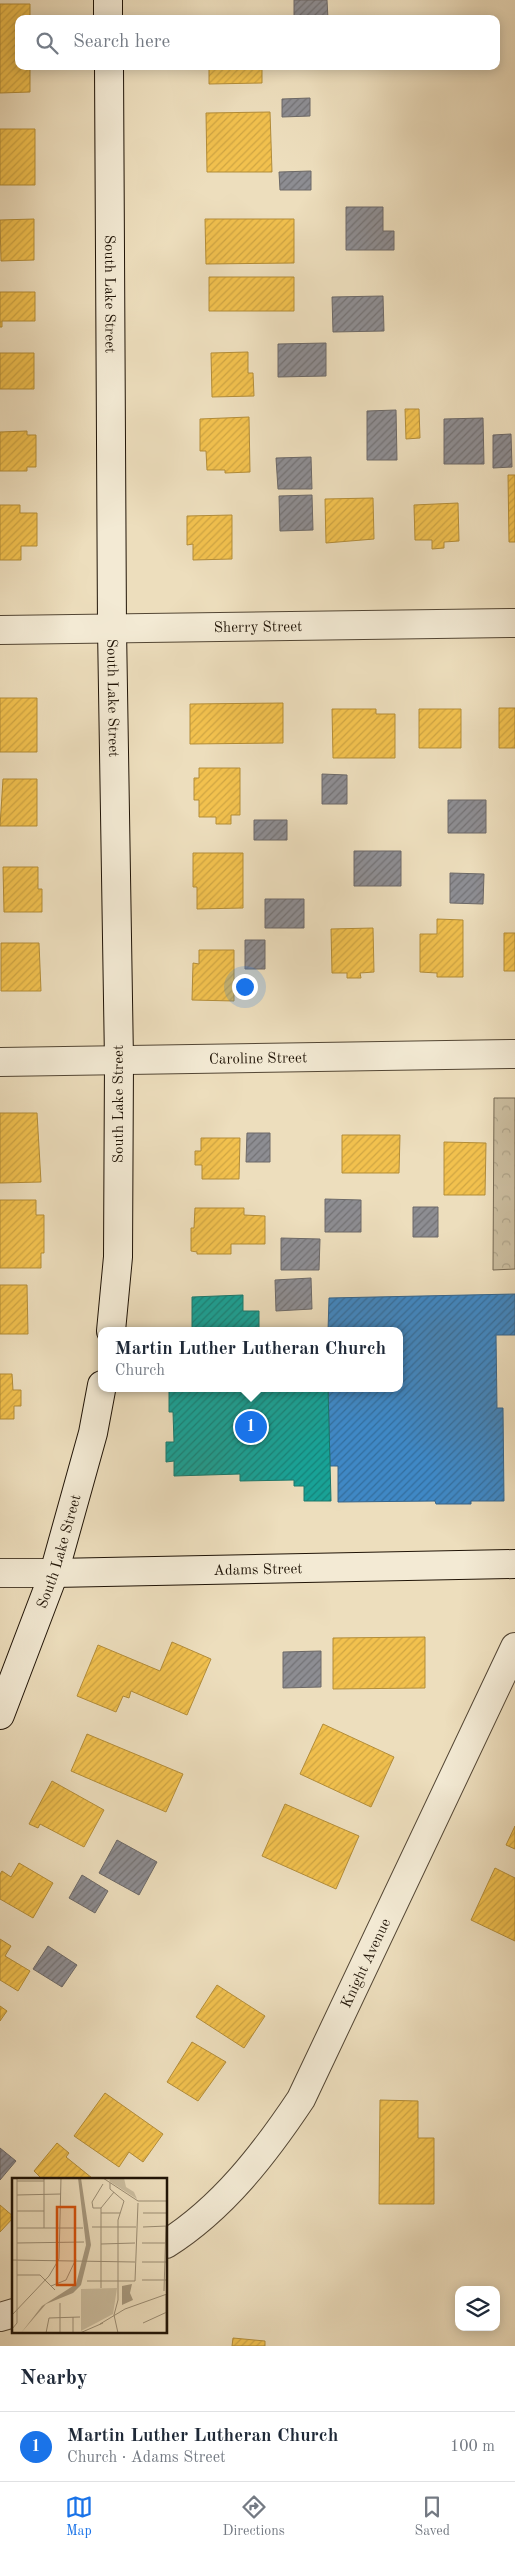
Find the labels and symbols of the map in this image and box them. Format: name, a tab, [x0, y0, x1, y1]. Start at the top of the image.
street label: South Lake Street	[101, 235, 117, 353]
street label: Sherry Street	[214, 620, 302, 636]
street label: South Lake Street	[103, 639, 120, 757]
your location	[232, 974, 258, 1000]
street label: South Lake Street	[112, 1045, 127, 1163]
street label: Caroline Street	[209, 1051, 307, 1068]
pin: 1	[235, 1408, 267, 1446]
street label: South Lake Street	[35, 1493, 85, 1611]
street label: Adams Street	[213, 1562, 303, 1579]
street label: Knight Avenue	[339, 1917, 394, 2011]
inset map	[12, 2178, 168, 2334]

